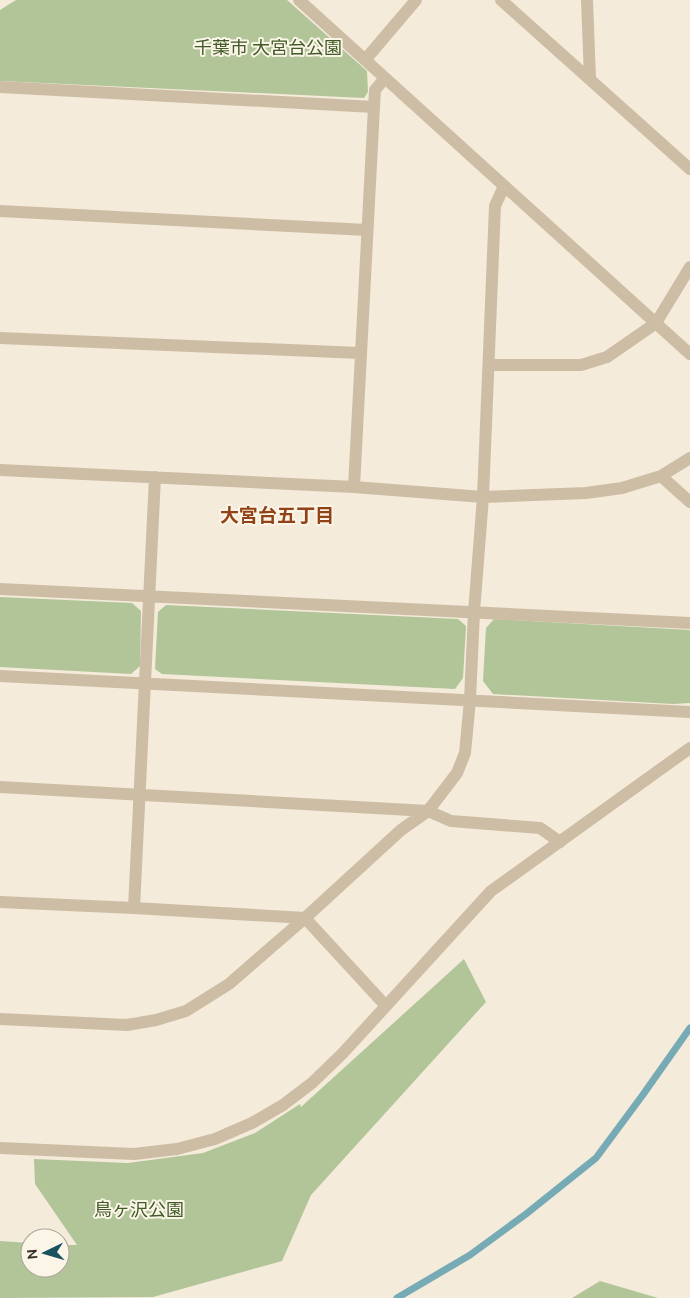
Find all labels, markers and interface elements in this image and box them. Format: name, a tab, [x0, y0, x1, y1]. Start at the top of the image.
park label: 千葉市 大宮台公園	[194, 37, 342, 57]
district label: 大宮台五丁目	[220, 504, 334, 526]
park label: 鳥ヶ沢公園	[94, 1199, 184, 1219]
north arrow	[20, 1228, 70, 1278]
text: N	[24, 1248, 40, 1260]

